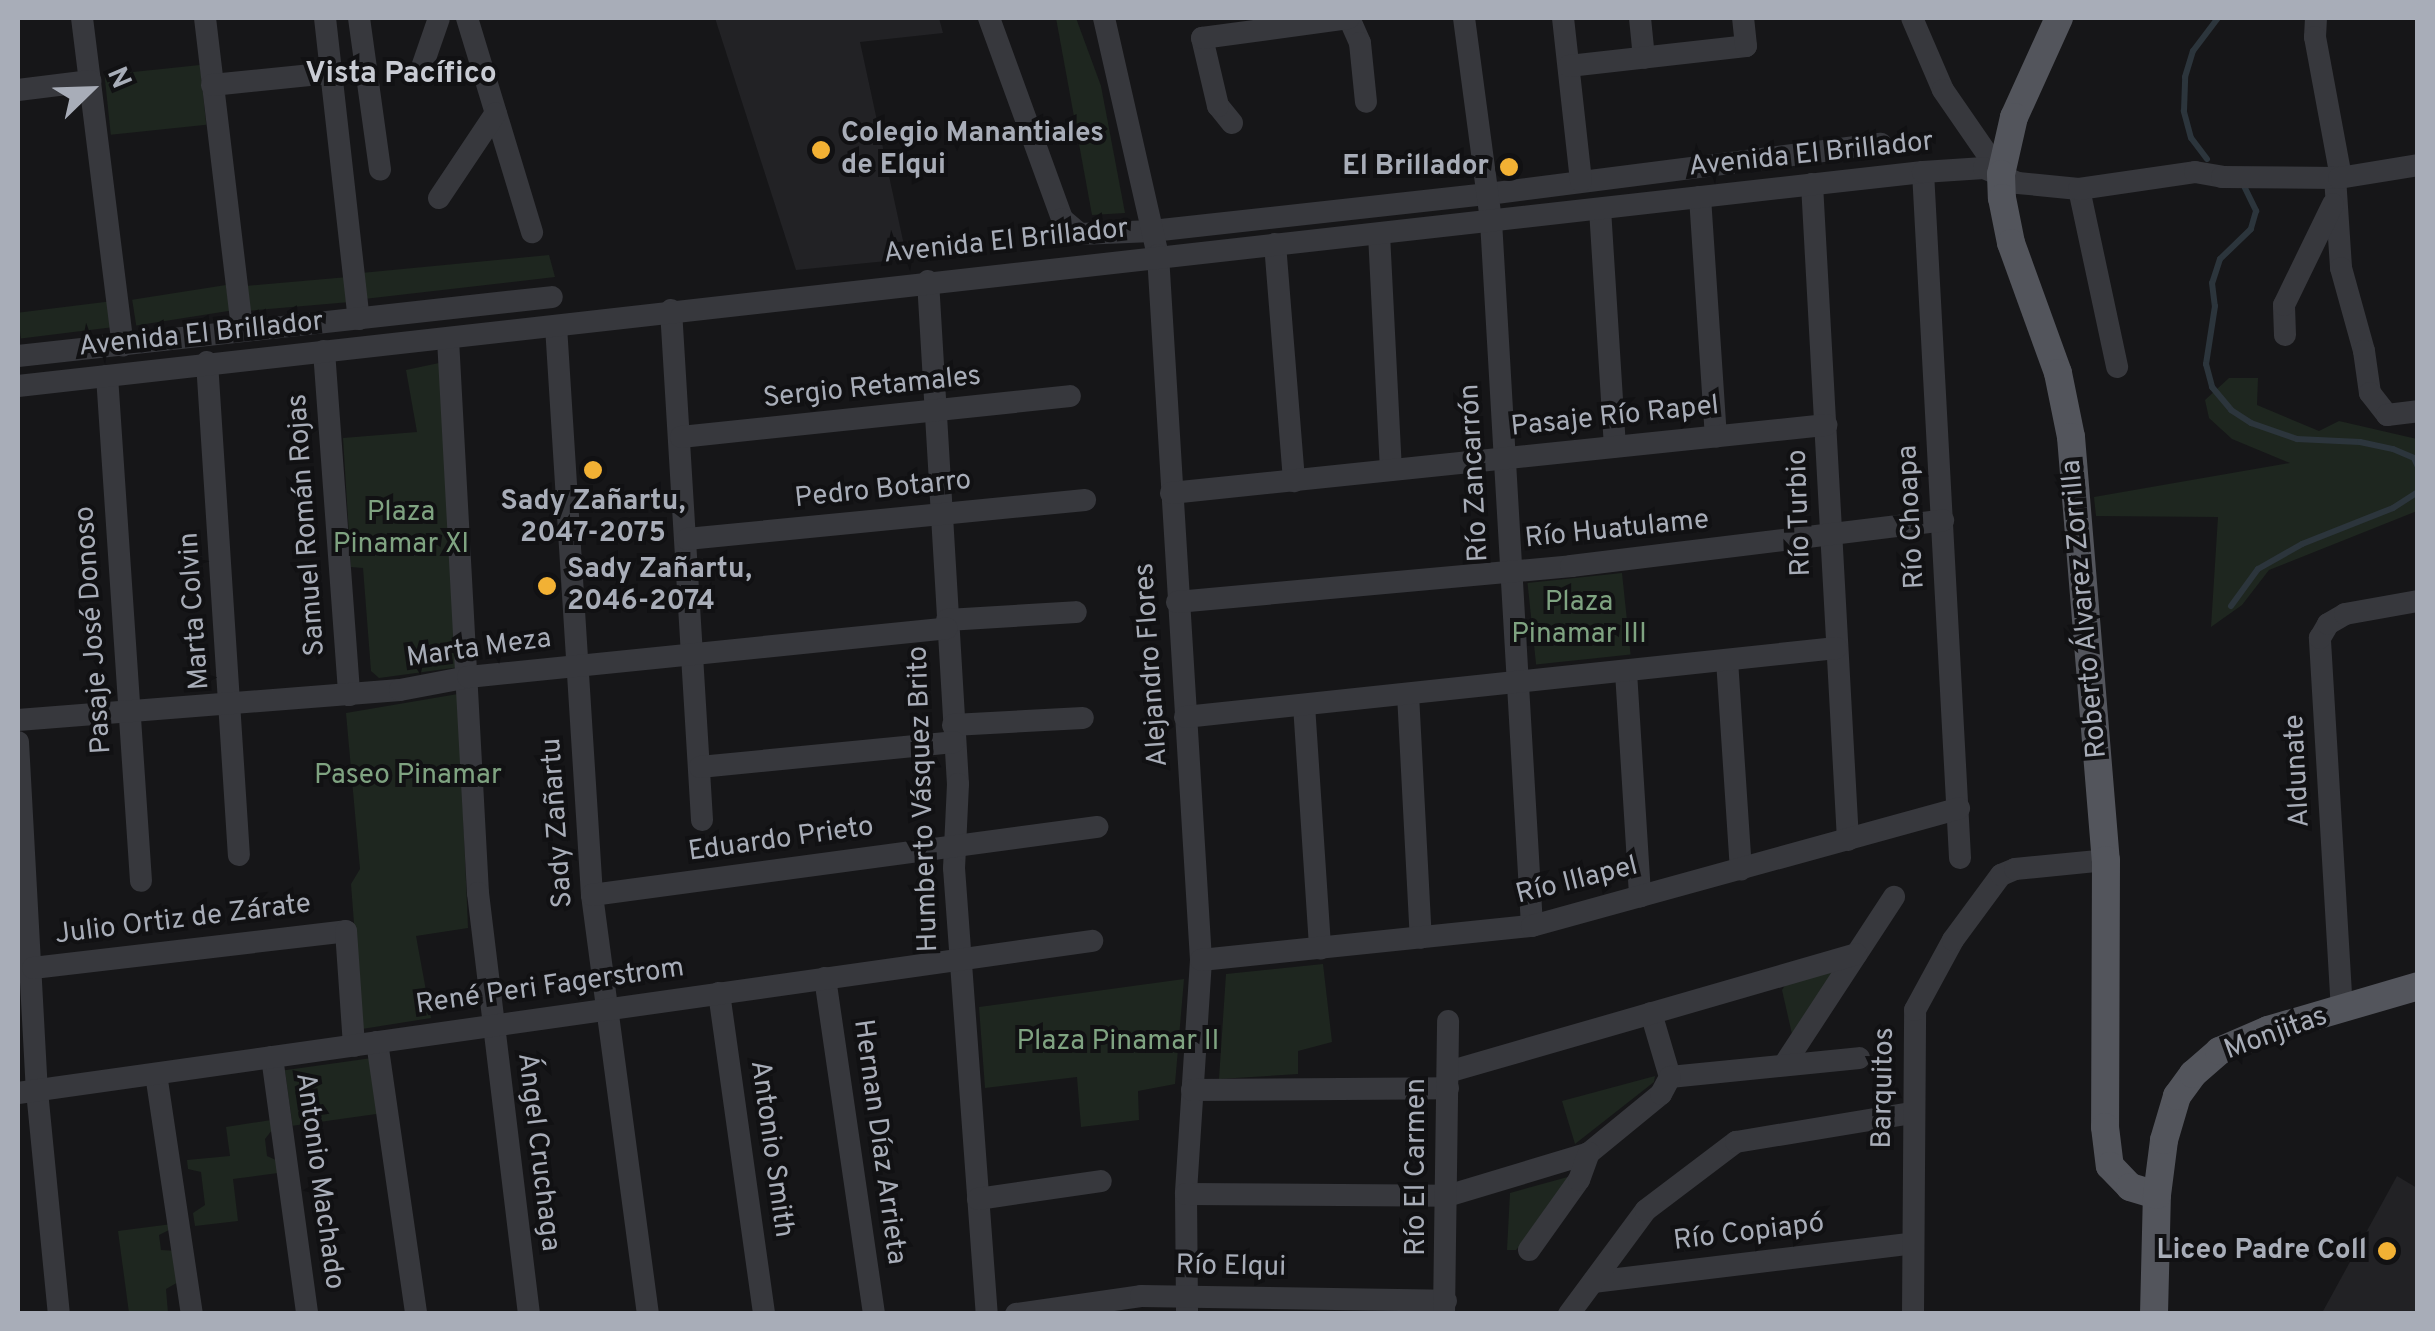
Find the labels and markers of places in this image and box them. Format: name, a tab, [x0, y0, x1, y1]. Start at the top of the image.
place label: Colegio Manantiales de Elqui	[841, 117, 1104, 183]
marker: Colegio Manantiales de Elqui	[810, 139, 832, 161]
place label: El Brillador	[1342, 150, 1489, 184]
marker: El Brillador	[1498, 156, 1520, 178]
marker: Sady Zañartu, 2047-2075	[582, 459, 604, 481]
place label: Sady Zañartu, 2047-2075	[501, 485, 685, 551]
place label: Sady Zañartu, 2046-2074	[567, 553, 752, 619]
marker: Sady Zañartu, 2046-2074	[536, 575, 558, 597]
place label: Liceo Padre Coll	[2157, 1234, 2367, 1268]
marker: Liceo Padre Coll	[2376, 1240, 2398, 1262]

